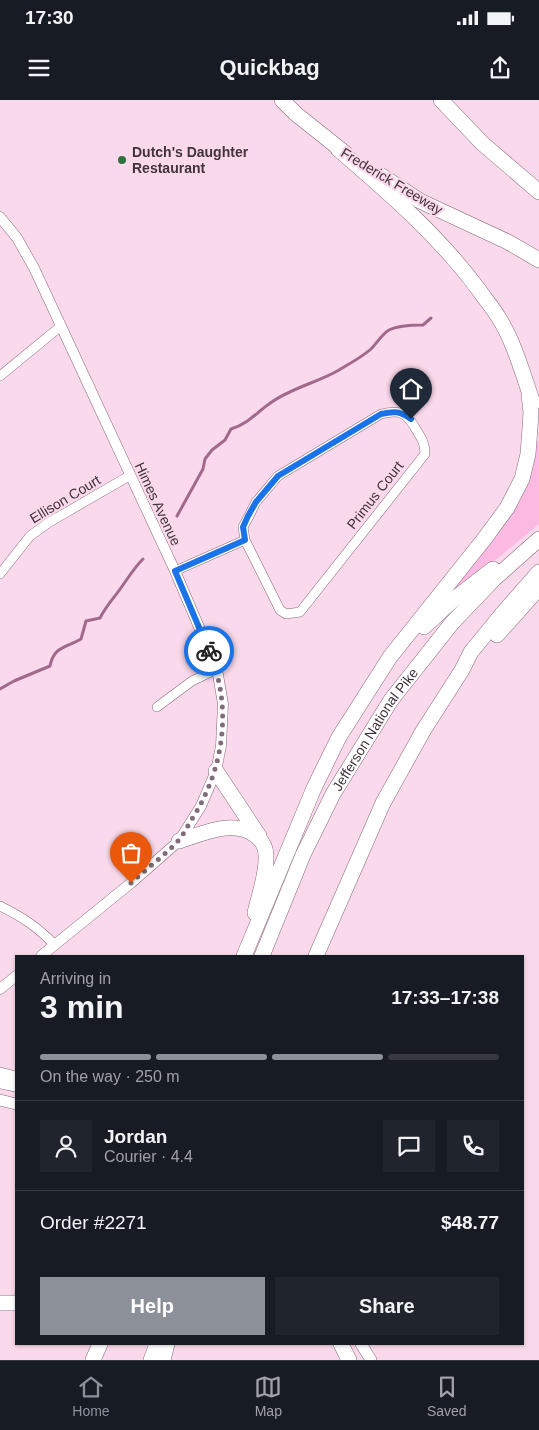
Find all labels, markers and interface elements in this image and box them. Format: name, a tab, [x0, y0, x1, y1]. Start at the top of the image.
text: 17:30	[25, 7, 74, 28]
icon: menu	[25, 54, 53, 82]
icon: share	[486, 54, 514, 82]
text: Quickbag	[219, 55, 320, 80]
place label: Dutch's Daughter Restaurant	[132, 144, 249, 176]
street label: Frederick Freeway	[338, 144, 446, 218]
marker: Dutch's Daughter Restaurant	[116, 154, 128, 166]
pin	[390, 368, 432, 419]
icon: home	[397, 375, 425, 403]
street label: Primus Court	[344, 458, 407, 532]
street label: Himes Avenue	[132, 460, 184, 548]
street label: Ellison Court	[27, 472, 103, 526]
courier	[184, 626, 234, 676]
icon: bike	[195, 637, 223, 665]
street label: Jefferson National Pike	[329, 665, 421, 794]
pin	[110, 832, 152, 883]
icon: bag	[117, 839, 145, 867]
text: Arriving in	[40, 970, 111, 987]
text: 17:33–17:38	[391, 987, 499, 1008]
text: 3 min	[40, 989, 124, 1025]
text: On the way · 250 m	[40, 1068, 180, 1085]
button: person	[40, 1120, 92, 1172]
button: chat	[383, 1120, 435, 1172]
button: phone	[447, 1120, 499, 1172]
text: Jordan	[104, 1126, 167, 1147]
text: Courier · 4.4	[104, 1148, 193, 1165]
text: Order #2271	[40, 1212, 147, 1233]
text: $48.77	[441, 1212, 499, 1233]
button: Help	[40, 1277, 265, 1335]
button: Share	[275, 1277, 499, 1335]
tab: Home	[72, 1373, 110, 1419]
tab: Map	[254, 1373, 282, 1419]
tab: Saved	[427, 1373, 467, 1419]

